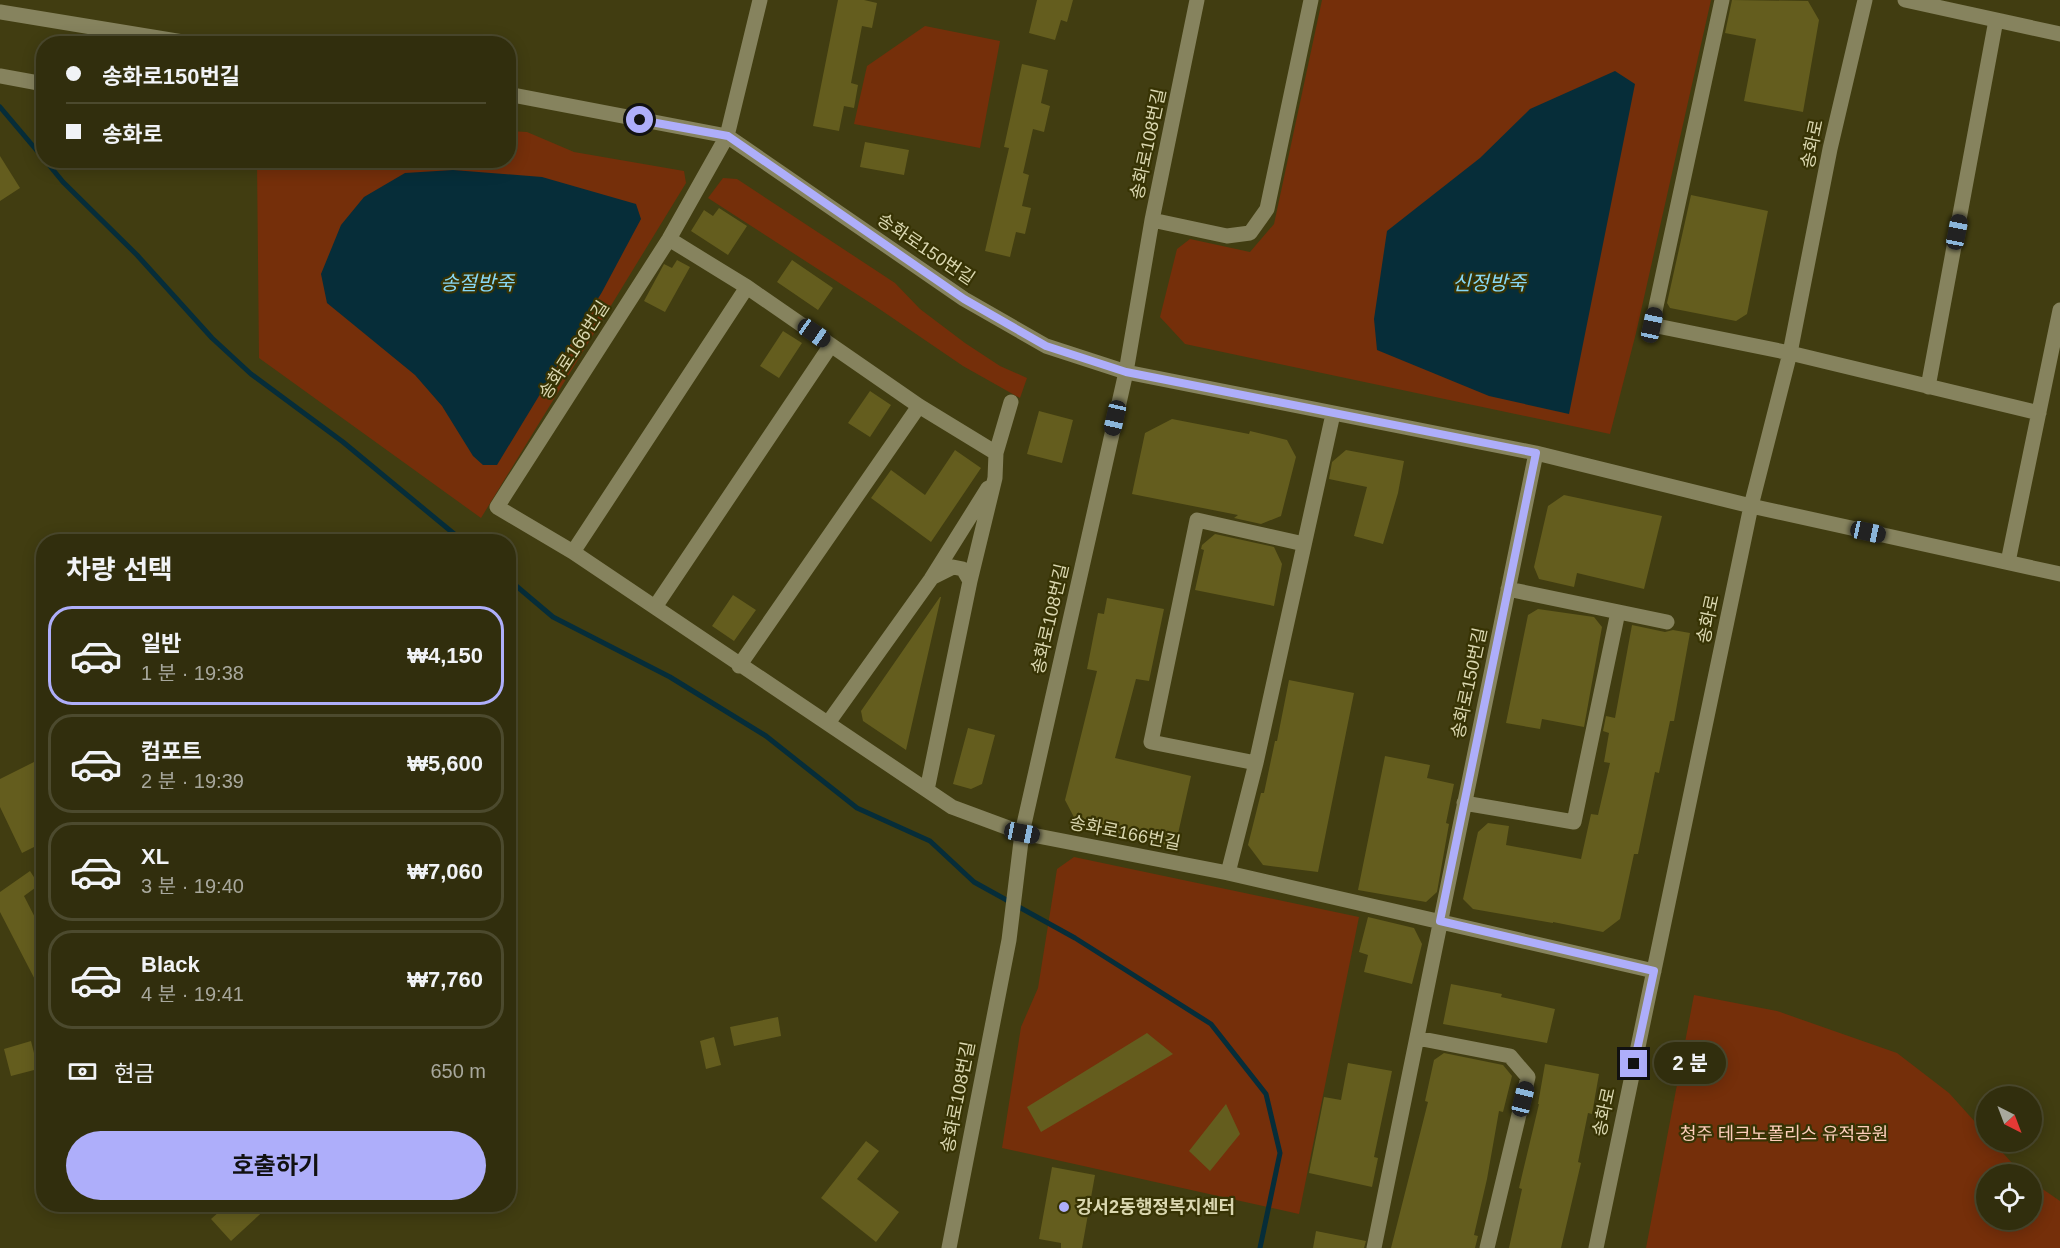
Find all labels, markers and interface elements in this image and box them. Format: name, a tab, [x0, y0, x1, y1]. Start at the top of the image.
text: 송화로150번길	[102, 64, 240, 89]
street label: 송화로108번길	[1126, 87, 1170, 201]
route start	[626, 106, 653, 133]
street label: 송화로	[1797, 118, 1827, 170]
text: 송화로	[102, 122, 163, 147]
street label: 송화로150번길	[874, 209, 978, 289]
car	[1945, 213, 1969, 251]
water label: 송절방죽	[440, 272, 515, 294]
water label: 신정방죽	[1452, 272, 1527, 294]
street label: 송화로166번길	[535, 297, 613, 403]
car	[1639, 306, 1665, 344]
car	[794, 315, 834, 351]
car	[1102, 398, 1128, 438]
car	[1849, 519, 1887, 545]
text: 차량 선택	[66, 555, 173, 585]
street label: 송화로108번길	[1028, 562, 1072, 676]
street label: 송화로	[1693, 593, 1723, 645]
street label: 송화로150번길	[1447, 626, 1491, 740]
icon: car	[69, 629, 123, 683]
text: 일반	[141, 631, 181, 656]
text: ₩4,150	[407, 643, 483, 668]
text: 1 분 · 19:38	[141, 662, 244, 684]
icon: car	[69, 737, 123, 791]
text: 컴포트	[141, 739, 202, 764]
text: ₩5,600	[407, 751, 483, 776]
text: 2 분 · 19:39	[141, 770, 244, 792]
street label: 송화로166번길	[1068, 812, 1182, 854]
car	[1003, 821, 1041, 845]
text: XL	[141, 844, 169, 869]
icon: car	[69, 845, 123, 899]
text: ₩7,060	[407, 859, 483, 884]
text: 3 분 · 19:40	[141, 875, 244, 897]
text: Black	[141, 952, 200, 977]
icon: car	[69, 953, 123, 1007]
text: ₩7,760	[407, 967, 483, 992]
text: 4 분 · 19:41	[141, 983, 244, 1005]
street label: 송화로108번길	[937, 1040, 979, 1154]
callout: 2 분	[1655, 1043, 1727, 1085]
route end	[1620, 1050, 1647, 1077]
text: 2 분	[1672, 1052, 1708, 1074]
icon: cash	[66, 1055, 99, 1088]
text: 650 m	[430, 1060, 486, 1082]
text: 현금	[114, 1061, 154, 1086]
car	[1510, 1079, 1536, 1119]
street label: 송화로	[1589, 1086, 1619, 1138]
north arrow	[1976, 1086, 2042, 1152]
map controls	[1976, 1086, 2042, 1230]
park label: 청주 테크노폴리스 유적공원	[1680, 1124, 1888, 1144]
button: 호출하기	[66, 1131, 486, 1200]
button: locate	[1976, 1164, 2042, 1230]
place label: 강서2동행정복지센터	[1076, 1197, 1235, 1217]
marker: 강서2동행정복지센터	[1057, 1200, 1071, 1214]

